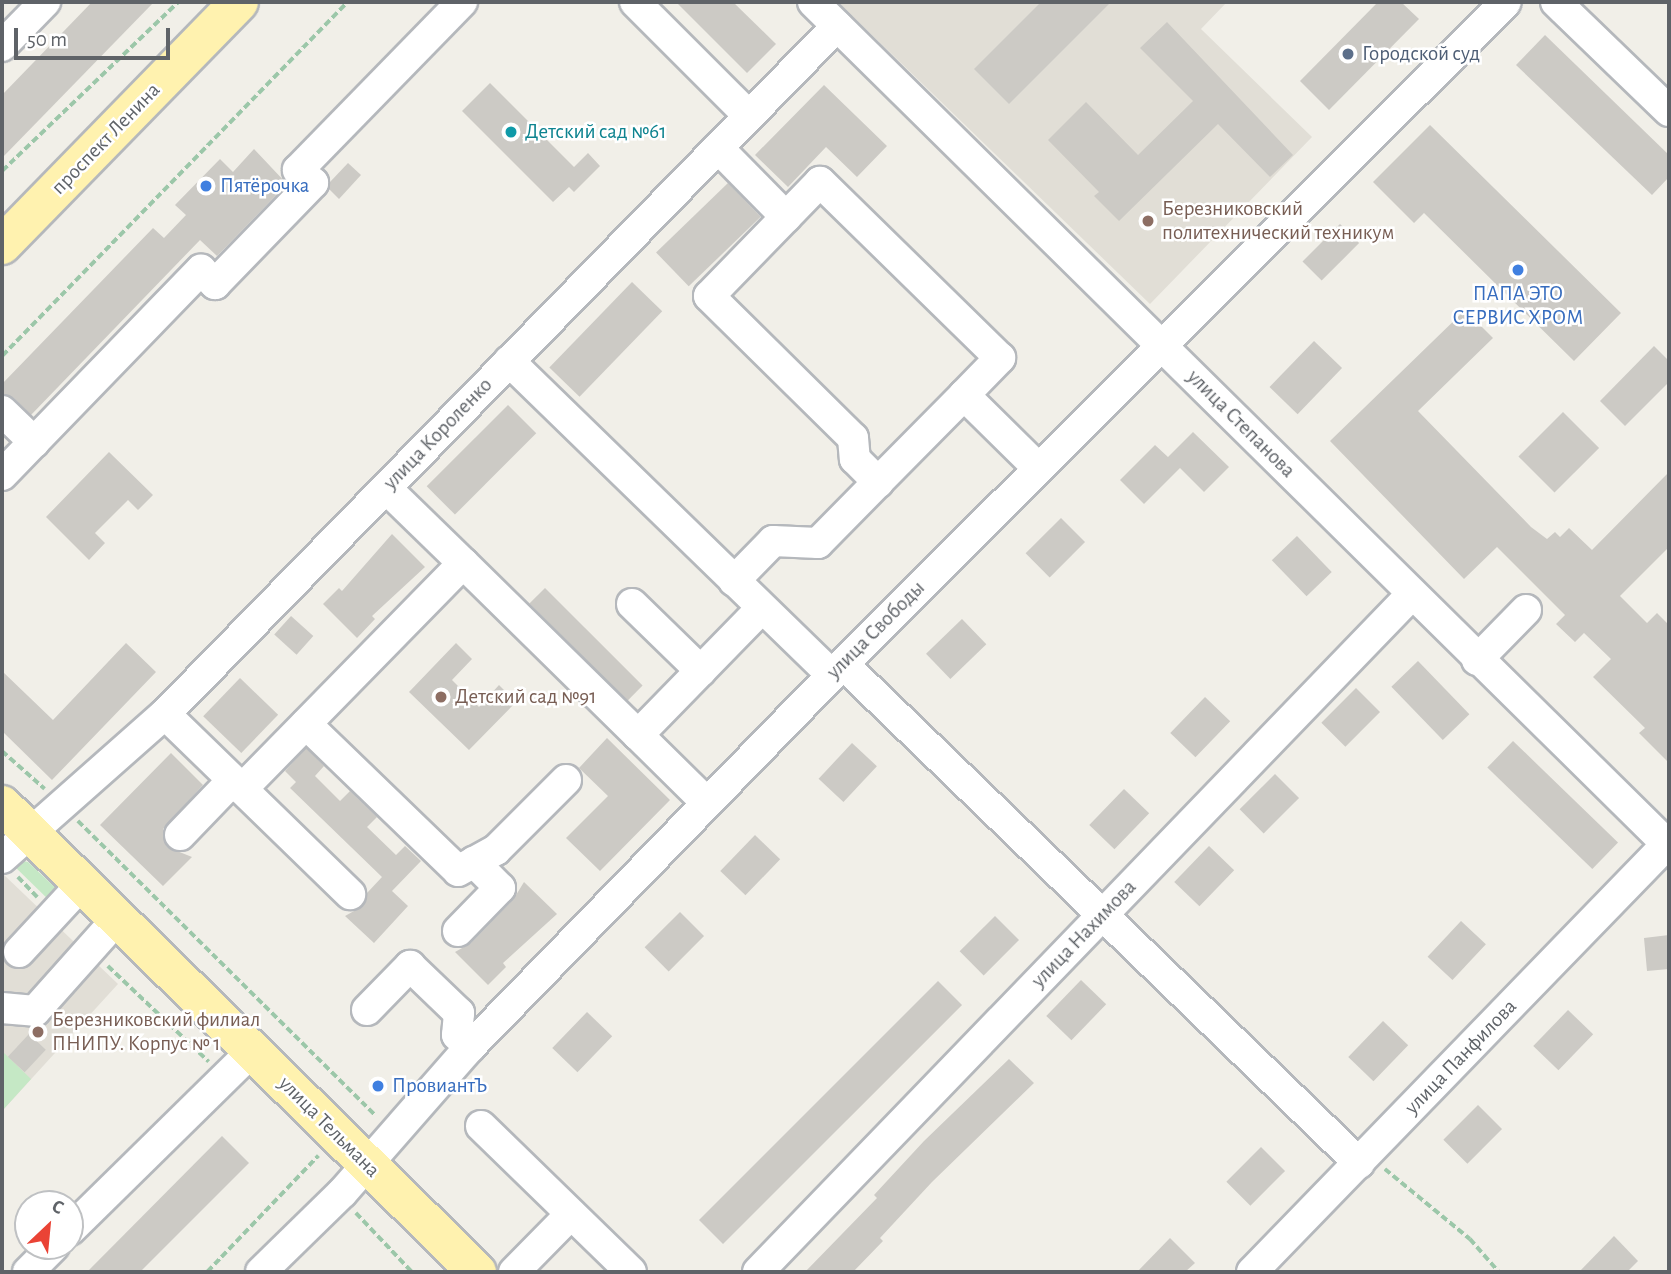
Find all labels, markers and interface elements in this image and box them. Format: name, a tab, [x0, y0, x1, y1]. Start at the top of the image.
scale bar	[18, 14, 173, 58]
text: 50 m	[27, 29, 67, 50]
place label: Городской суд	[1362, 41, 1480, 67]
marker: Городской суд	[1340, 46, 1356, 62]
street label: проспект Ленина	[46, 78, 166, 200]
place label: Детский сад №61	[525, 119, 666, 145]
marker: Детский сад №61	[503, 124, 519, 140]
place label: Пятёрочка	[220, 173, 309, 199]
marker: Пятёрочка	[198, 178, 214, 194]
place label: Березниковский политехнический техникум	[1162, 196, 1394, 246]
marker: Березниковский политехнический техникум	[1140, 213, 1156, 229]
marker: ПАПА ЭТО СЕРВИС ХРОМ	[1510, 262, 1526, 278]
place label: ПАПА ЭТО СЕРВИС ХРОМ	[1453, 281, 1583, 331]
street label: улица Степанова	[1182, 365, 1300, 483]
street label: улица Короленко	[378, 373, 498, 495]
street label: улица Свободы	[822, 576, 930, 684]
place label: Детский сад №91	[455, 684, 596, 710]
marker: Детский сад №91	[433, 689, 449, 705]
street label: улица Нахимова	[1026, 875, 1142, 993]
street label: улица Панфилова	[1400, 994, 1522, 1120]
place label: Березниковский филиал ПНИПУ. Корпус № 1	[52, 1007, 260, 1057]
marker: Березниковский филиал ПНИПУ. Корпус № 1	[30, 1024, 46, 1040]
street label: улица Тельмана	[273, 1071, 385, 1183]
place label: ПровиантЪ	[392, 1073, 487, 1099]
marker: ПровиантЪ	[370, 1078, 386, 1094]
north arrow	[14, 1190, 84, 1260]
text: С	[49, 1197, 66, 1218]

